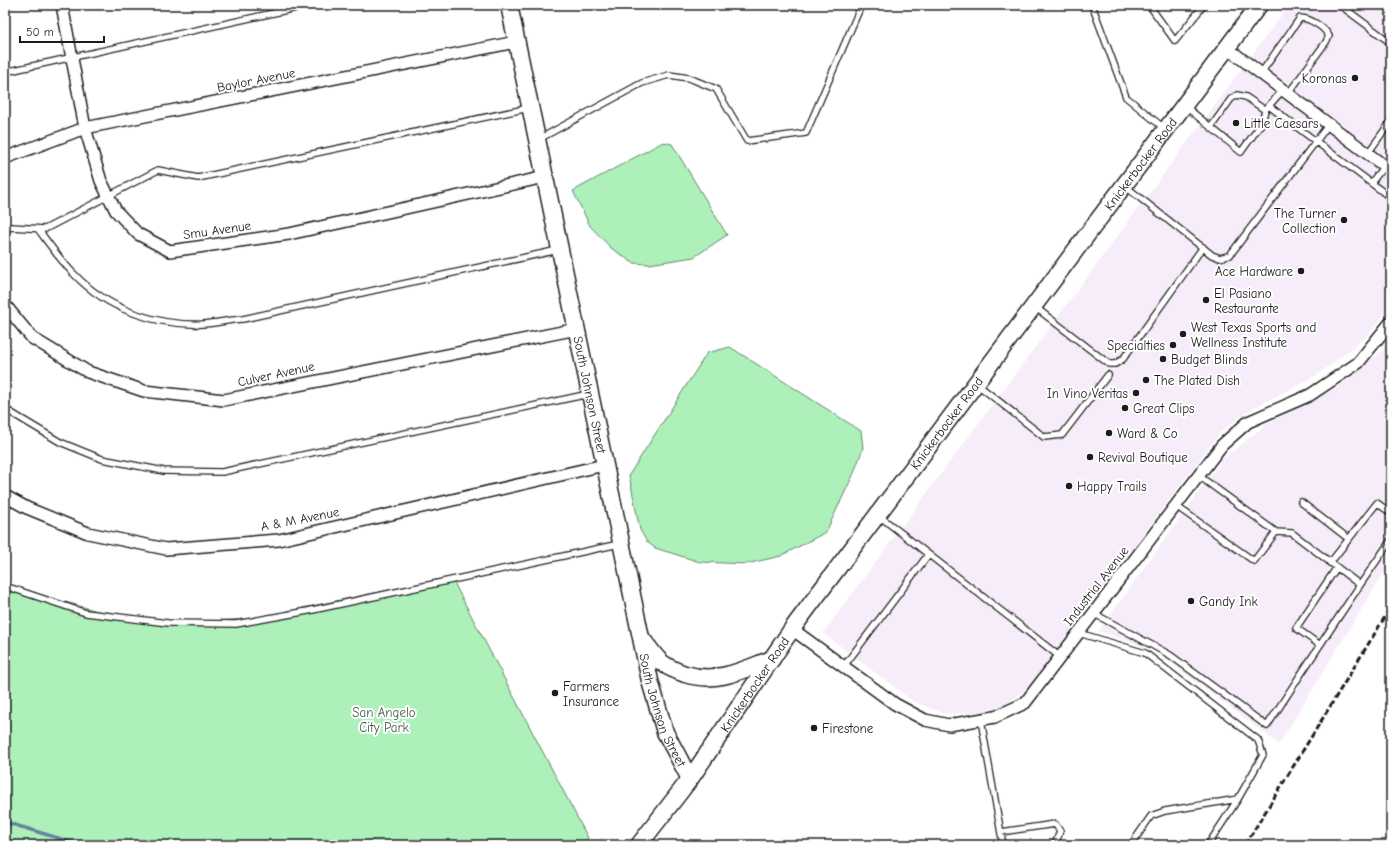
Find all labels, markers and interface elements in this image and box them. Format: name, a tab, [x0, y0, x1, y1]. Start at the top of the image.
scale bar	[20, 18, 104, 44]
text: 50 m	[26, 25, 54, 39]
street label: Baylor Avenue	[216, 65, 297, 95]
place label: Koronas	[1302, 71, 1347, 86]
marker: Koronas	[1350, 73, 1360, 83]
street label: Knickerbocker Road	[1101, 114, 1180, 213]
place label: Little Caesars	[1244, 116, 1318, 131]
marker: Little Caesars	[1231, 118, 1241, 128]
place label: The Turner Collection	[1274, 206, 1337, 236]
marker: The Turner Collection	[1339, 215, 1349, 225]
street label: Smu Avenue	[182, 218, 252, 242]
place label: Ace Hardware	[1215, 264, 1293, 279]
marker: Ace Hardware	[1296, 266, 1306, 276]
place label: El Pasiano Restaurante	[1214, 286, 1279, 316]
marker: El Pasiano Restaurante	[1201, 295, 1211, 305]
place label: West Texas Sports and Wellness Institute	[1191, 320, 1316, 350]
marker: West Texas Sports and Wellness Institute	[1178, 329, 1188, 339]
street label: South Johnson Street	[571, 335, 610, 456]
place label: Specialties	[1107, 338, 1165, 353]
marker: Specialties	[1168, 340, 1178, 350]
place label: Budget Blinds	[1171, 352, 1247, 367]
marker: Budget Blinds	[1158, 354, 1168, 364]
street label: Culver Avenue	[236, 358, 316, 389]
place label: The Plated Dish	[1154, 373, 1240, 388]
street label: Knickerbocker Road	[907, 374, 986, 472]
marker: The Plated Dish	[1141, 375, 1151, 385]
place label: In Vino Veritas	[1047, 386, 1128, 401]
marker: In Vino Veritas	[1131, 388, 1141, 398]
place label: Great Clips	[1133, 401, 1195, 416]
marker: Great Clips	[1120, 403, 1130, 413]
place label: Ward & Co	[1117, 426, 1178, 441]
marker: Ward & Co	[1104, 428, 1114, 438]
place label: Revival Boutique	[1098, 450, 1188, 465]
marker: Revival Boutique	[1085, 452, 1095, 462]
place label: Happy Trails	[1077, 479, 1147, 494]
marker: Happy Trails	[1064, 481, 1074, 491]
street label: A & M Avenue	[260, 504, 341, 534]
street label: Industrial Avenue	[1060, 543, 1132, 629]
place label: Gandy Ink	[1199, 594, 1259, 609]
marker: Gandy Ink	[1186, 596, 1196, 606]
street label: Knickerbocker Road	[717, 634, 792, 735]
street label: South Johnson Street	[637, 652, 690, 770]
place label: Farmers Insurance	[563, 679, 619, 709]
marker: Farmers Insurance	[550, 688, 560, 698]
park label: San Angelo City Park	[352, 705, 416, 735]
place label: Firestone	[822, 721, 874, 736]
marker: Firestone	[809, 723, 819, 733]

